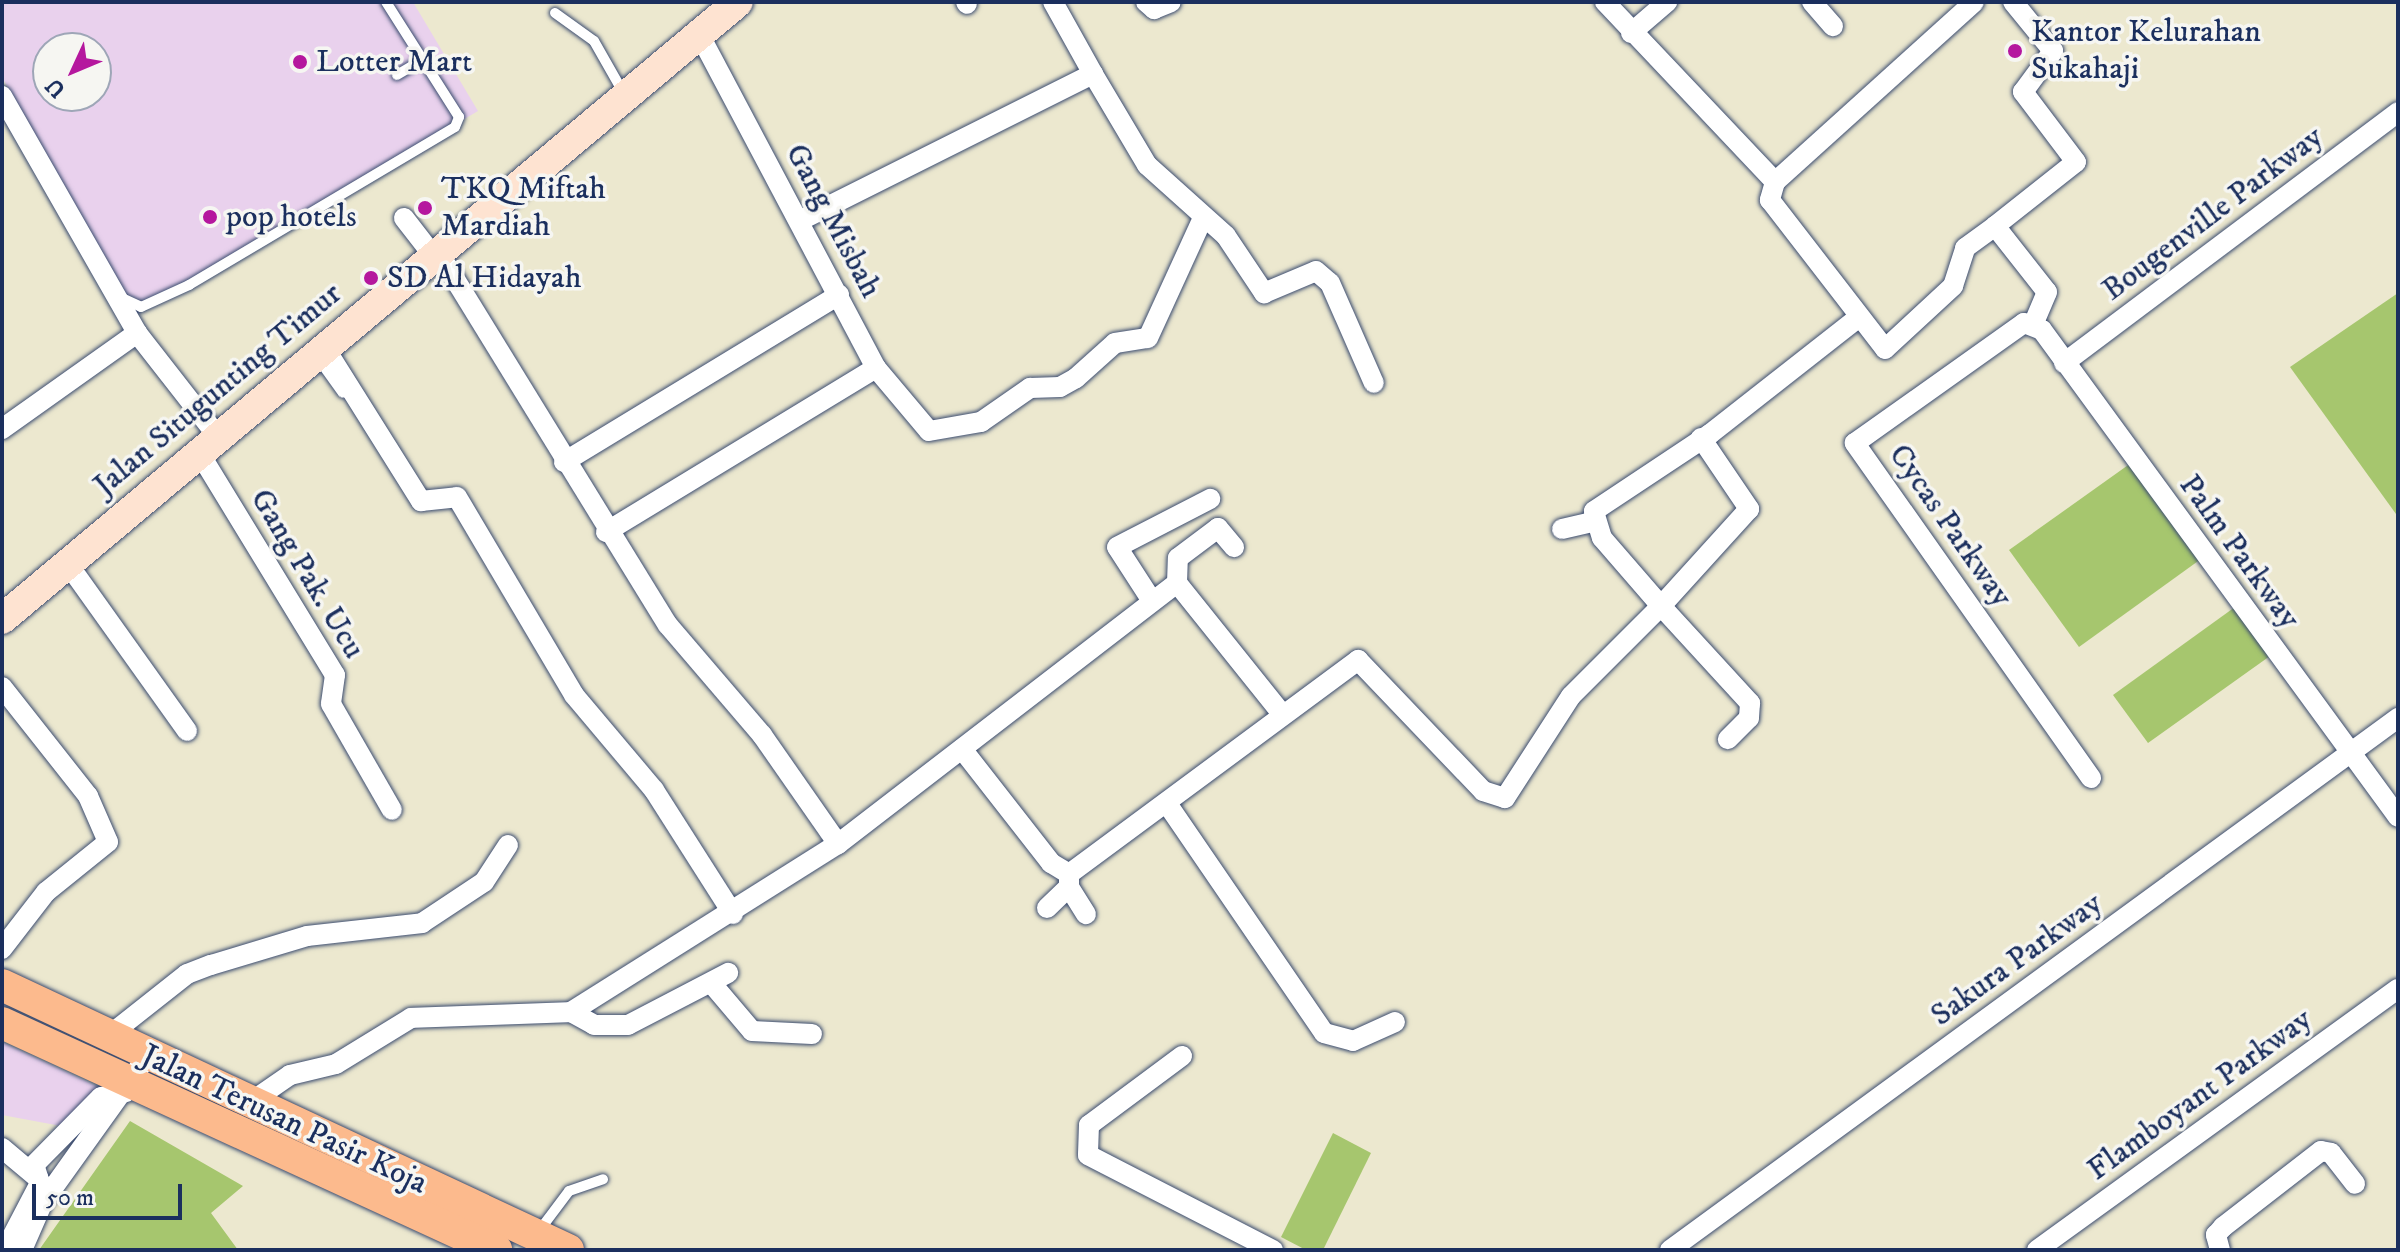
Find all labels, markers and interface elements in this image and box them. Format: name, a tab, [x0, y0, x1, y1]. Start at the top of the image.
place label: Kantor Kelurahan Sukahaji	[2031, 14, 2261, 89]
north arrow	[32, 32, 112, 112]
marker: Kantor Kelurahan Sukahaji	[2006, 42, 2024, 60]
place label: Lotter Mart	[316, 43, 472, 81]
marker: Lotter Mart	[291, 53, 309, 71]
text: U	[40, 72, 71, 103]
street label: Bougenville Parkway	[2095, 118, 2331, 310]
street label: Gang Misbah	[776, 138, 890, 304]
place label: TKQ Miftah Mardiah	[441, 171, 606, 246]
place label: pop hotels	[226, 198, 357, 236]
marker: TKQ Miftah Mardiah	[416, 199, 434, 217]
marker: pop hotels	[201, 208, 219, 226]
place label: SD Al Hidayah	[387, 259, 581, 297]
marker: SD Al Hidayah	[362, 269, 380, 287]
street label: Jalan Situgunting Timur	[86, 275, 350, 505]
street label: Cycas Parkway	[1880, 437, 2020, 615]
street label: Palm Parkway	[2170, 467, 2308, 637]
street label: Gang Pak. Ucu	[241, 482, 373, 666]
street label: Sakura Parkway	[1924, 885, 2110, 1035]
street label: Flamboyant Parkway	[2080, 1001, 2320, 1189]
street label: Jalan Terusan Pasir Koja	[135, 1037, 433, 1203]
scale bar	[36, 1168, 186, 1218]
text: 50 m	[46, 1183, 94, 1213]

